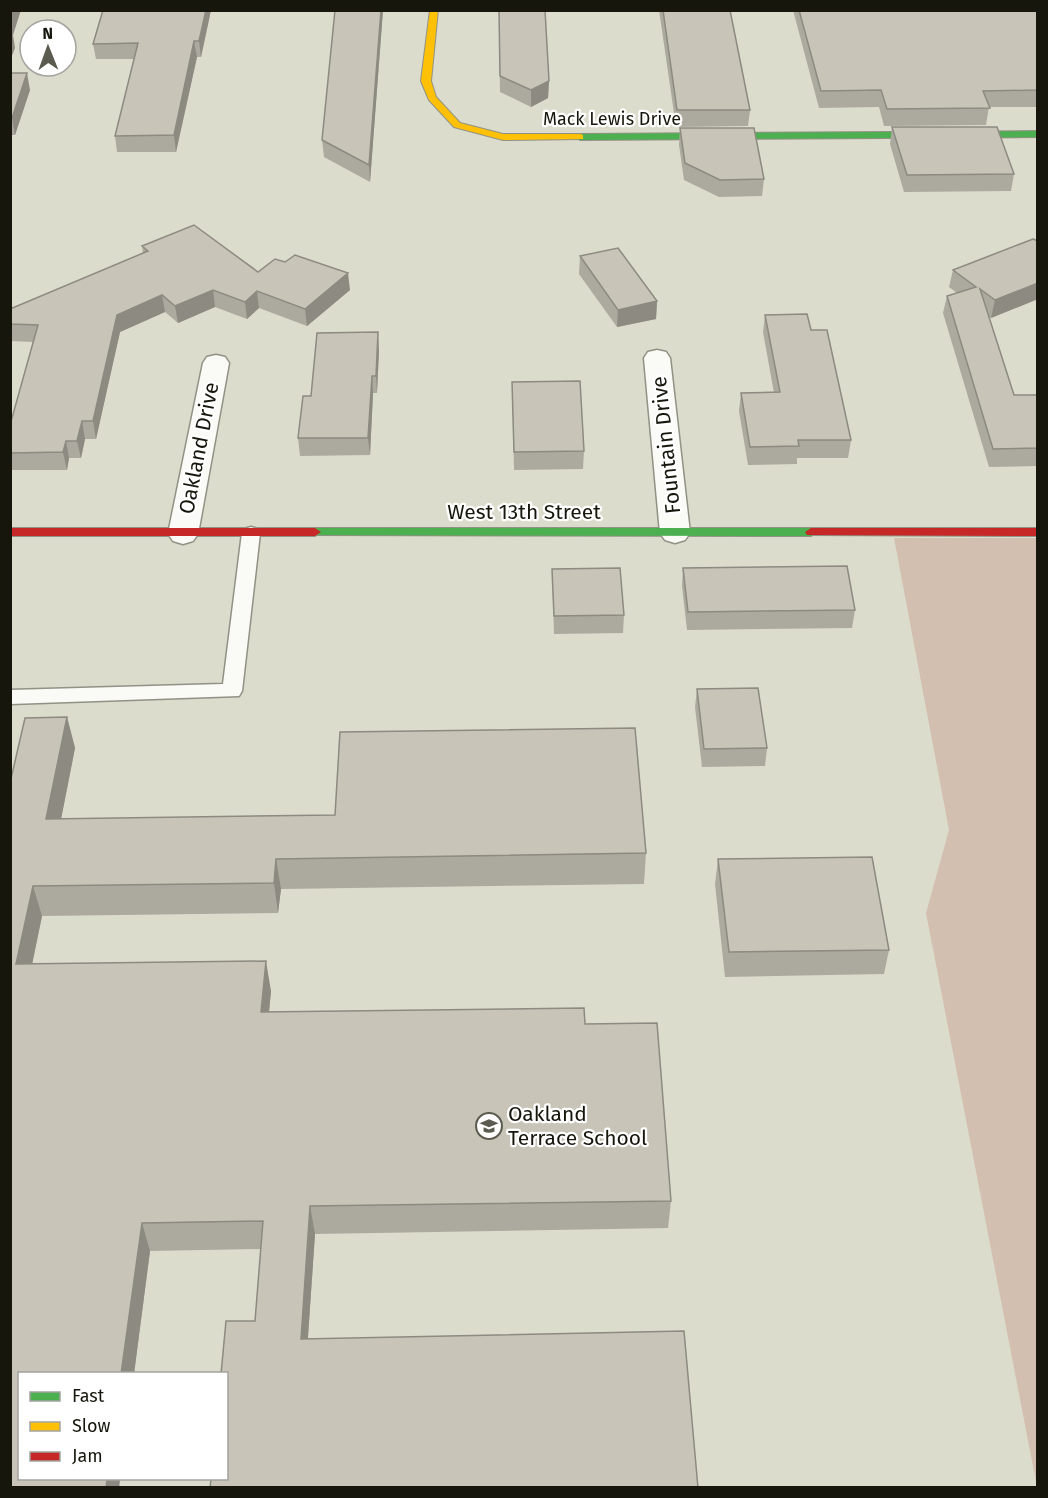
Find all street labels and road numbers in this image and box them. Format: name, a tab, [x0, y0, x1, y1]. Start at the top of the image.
street label: Mack Lewis Drive	[543, 108, 681, 130]
street label: Fountain Drive	[646, 375, 686, 515]
street label: Oakland Drive	[173, 380, 225, 516]
street label: West 13th Street	[447, 499, 601, 525]

